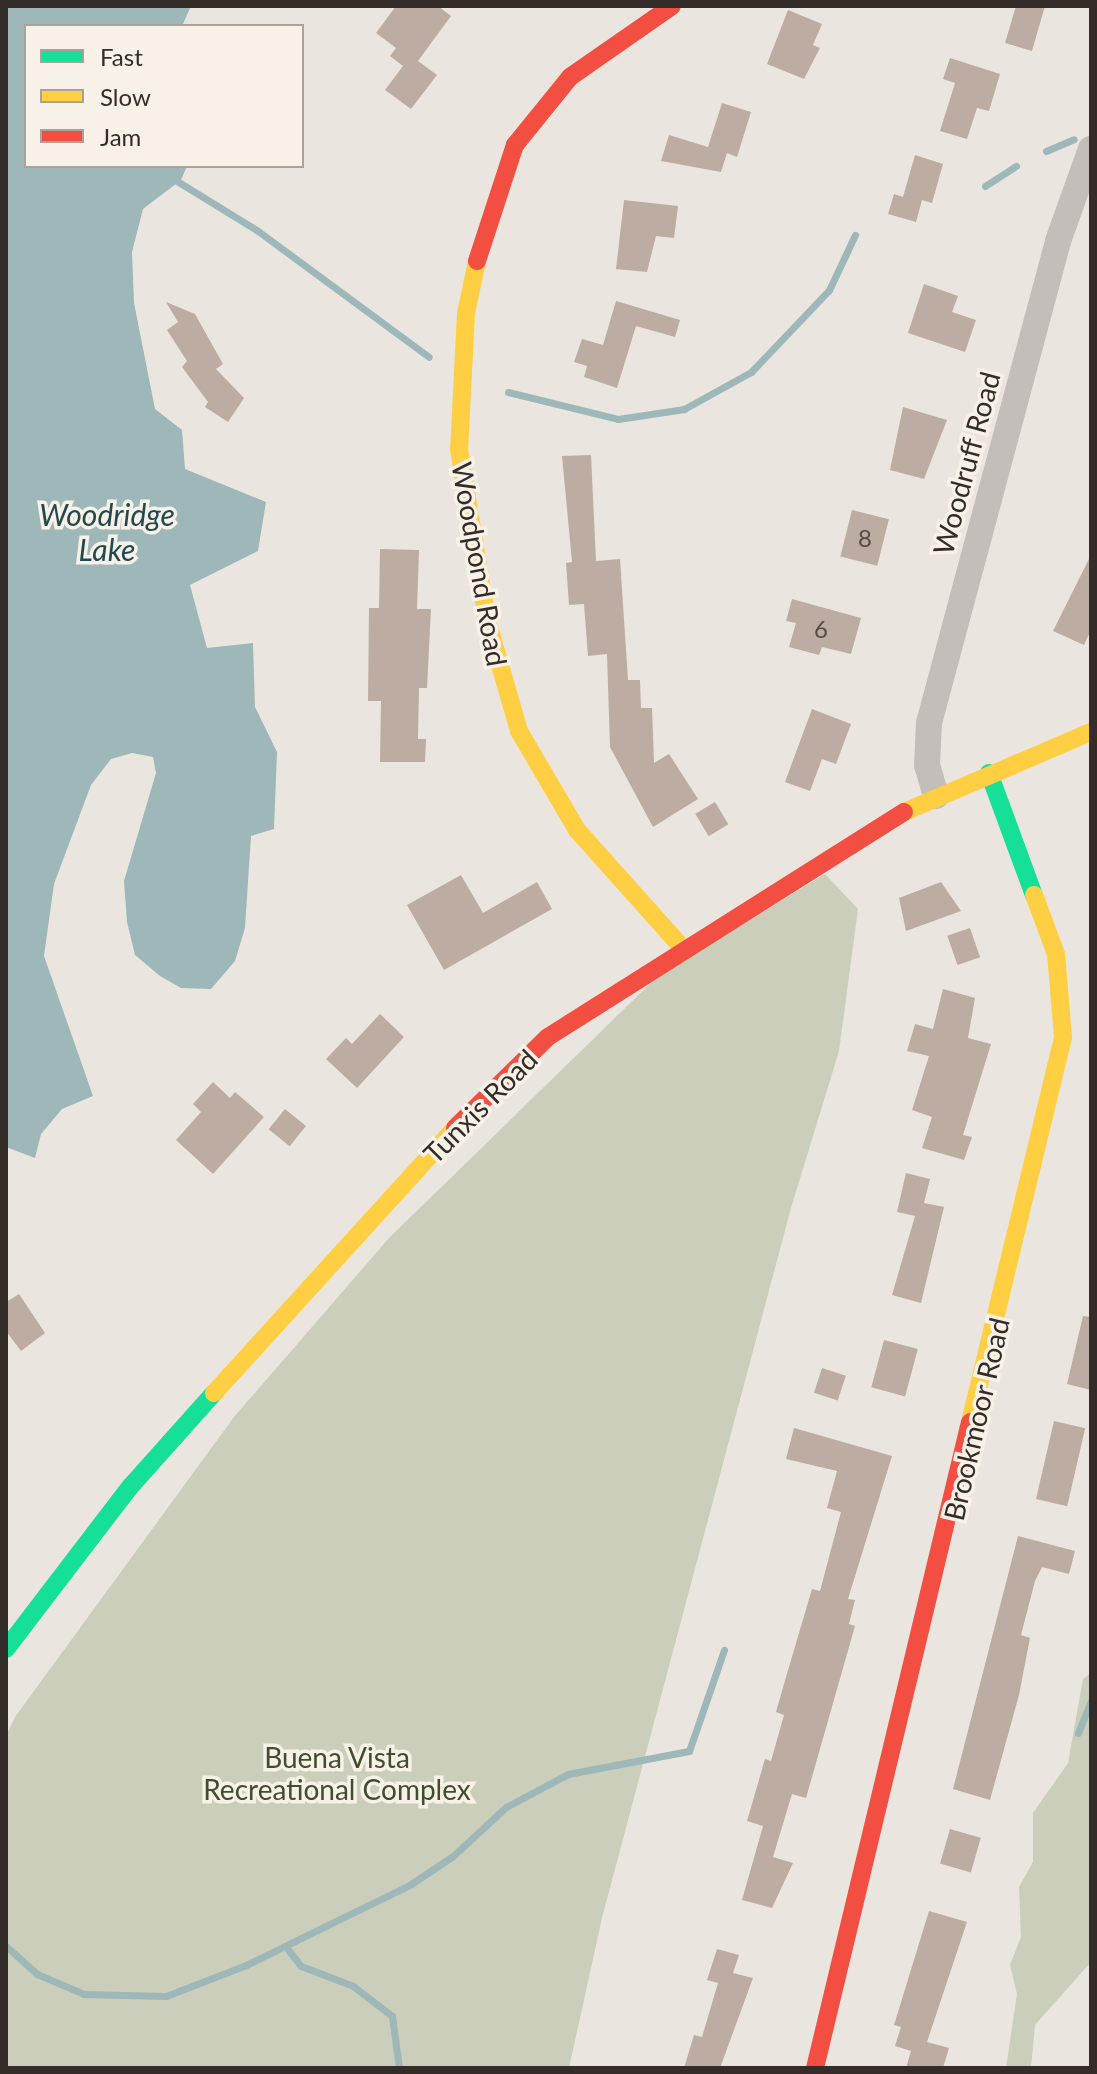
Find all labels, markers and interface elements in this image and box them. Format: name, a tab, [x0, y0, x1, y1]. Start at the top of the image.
legend	[24, 24, 304, 168]
text: Fast	[100, 42, 143, 71]
text: Slow	[100, 82, 151, 111]
text: Jam	[100, 122, 141, 151]
street label: Woodruff Road	[925, 368, 1007, 558]
street label: Woodpond Road	[445, 459, 515, 669]
water label: Woodridge Lake	[39, 496, 175, 566]
house number: 8	[858, 524, 872, 552]
house number: 6	[814, 615, 828, 643]
street label: Tunxis Road	[416, 1042, 544, 1170]
street label: Brookmoor Road	[936, 1314, 1016, 1524]
park label: Buena Vista Recreational Complex	[203, 1740, 471, 1806]

